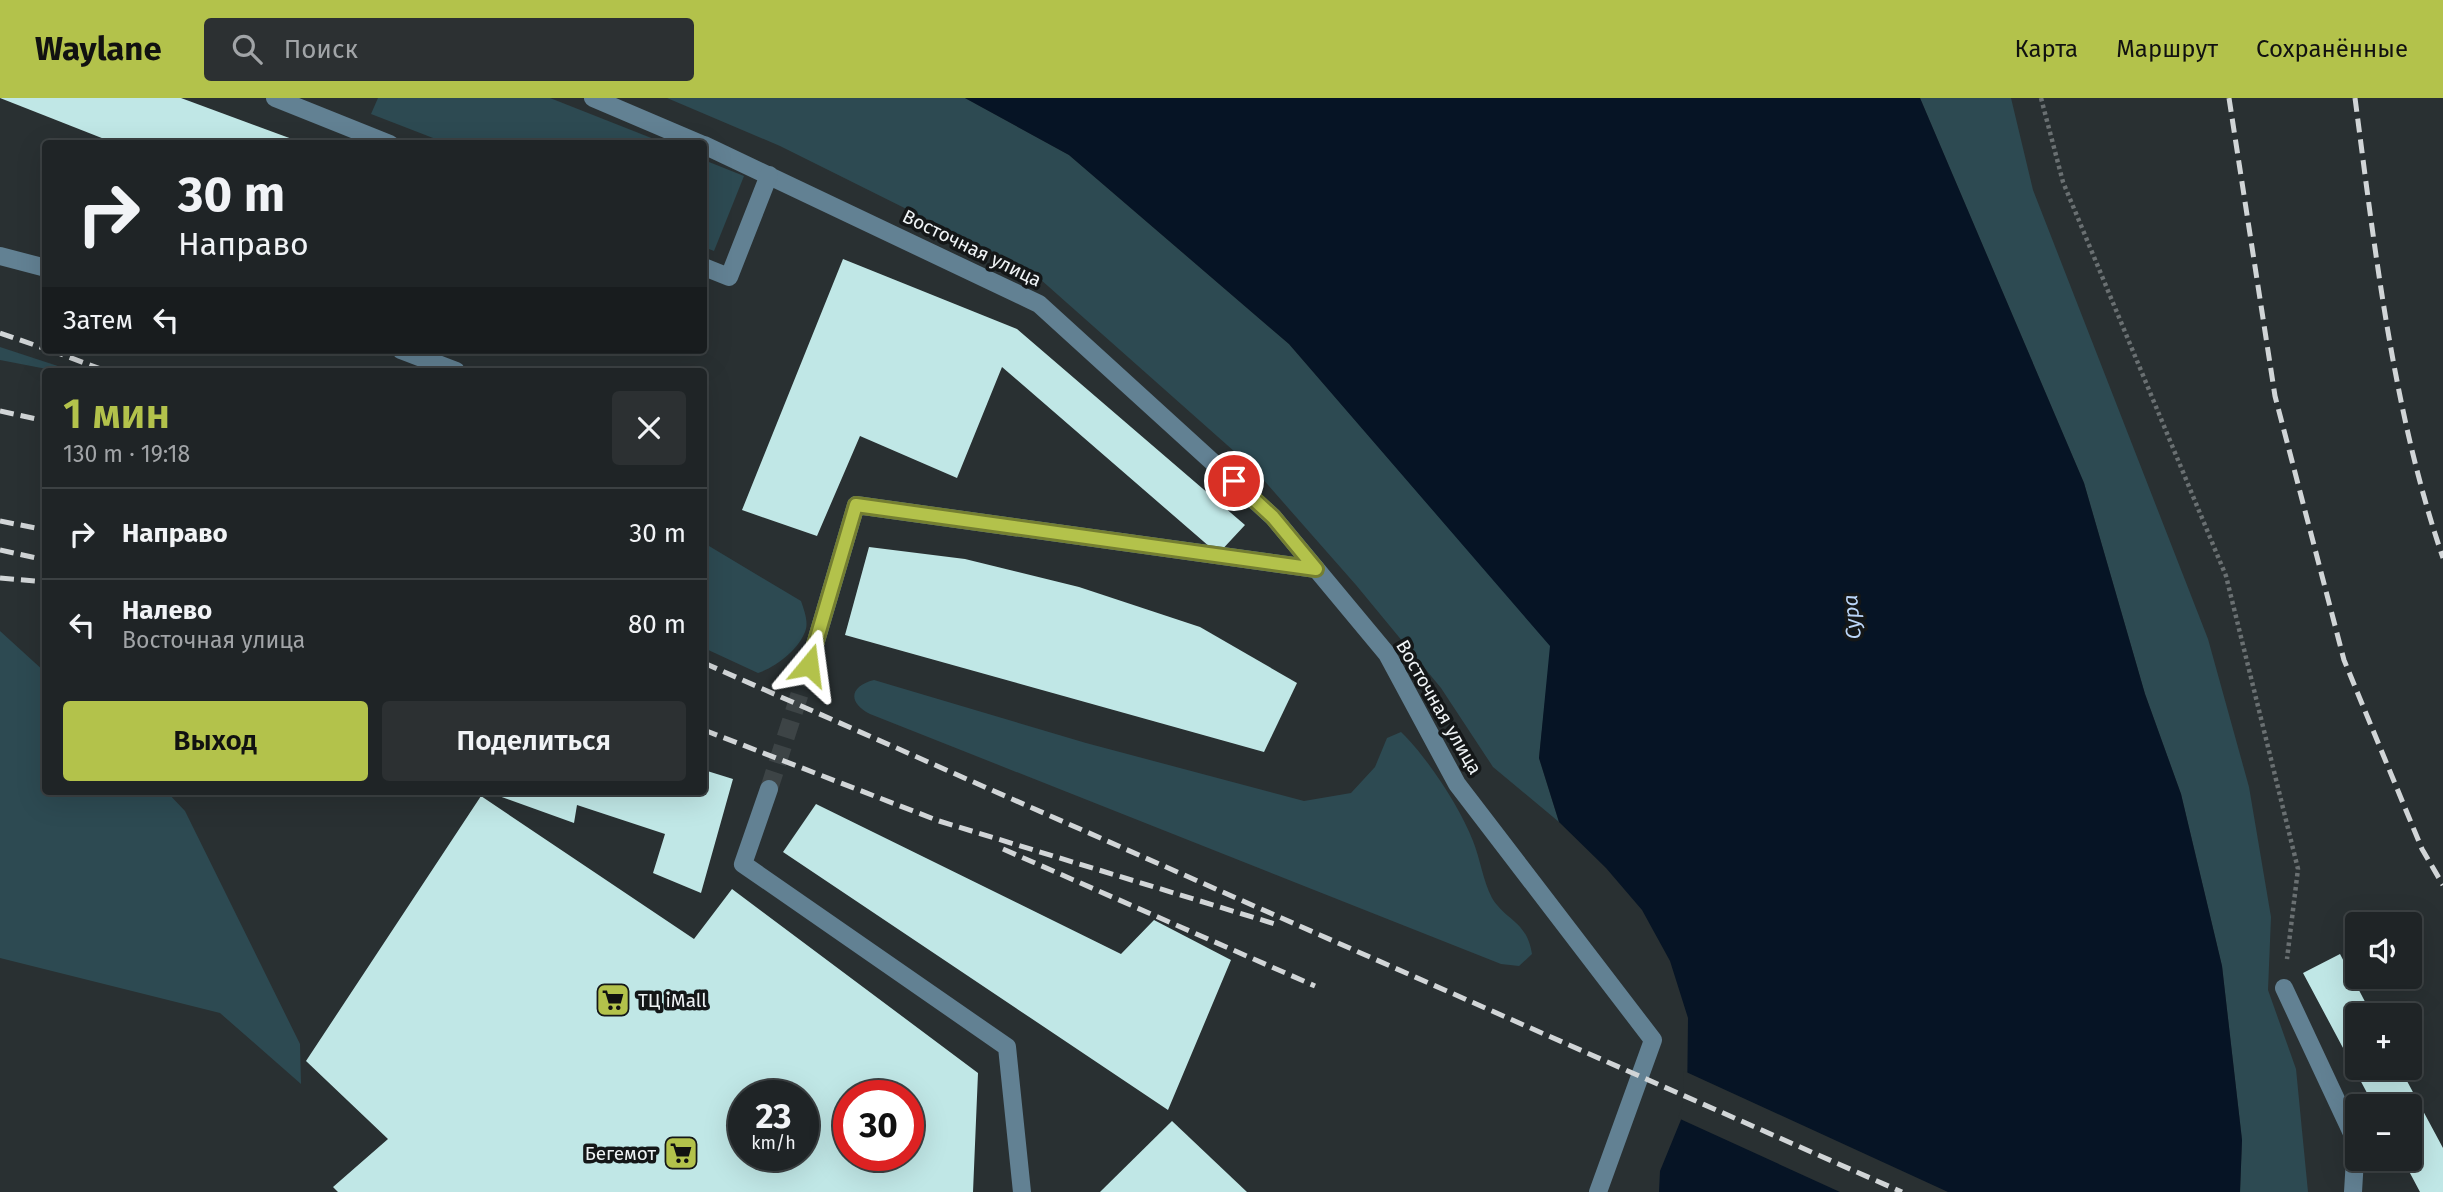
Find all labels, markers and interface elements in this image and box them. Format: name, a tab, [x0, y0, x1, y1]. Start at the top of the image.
search box	[204, 18, 694, 81]
text: Waylane	[35, 29, 162, 69]
icon: search	[228, 30, 266, 68]
text: Поиск	[284, 34, 358, 65]
text: Карта	[2015, 35, 2078, 63]
text: Маршрут	[2116, 35, 2218, 63]
text: Сохранённые	[2256, 35, 2408, 63]
text: 30 m	[178, 165, 285, 224]
icon: right	[63, 168, 154, 259]
street label: Восточная улица	[899, 204, 1045, 292]
text: Направо	[178, 225, 309, 263]
icon: left	[147, 301, 185, 339]
text: Затем	[63, 305, 133, 336]
text: 1 мин	[63, 389, 170, 439]
button: close	[612, 391, 686, 465]
text: 130 m · 19:18	[63, 440, 190, 468]
pin	[1204, 451, 1264, 511]
icon: arrive	[1215, 462, 1253, 500]
icon: right	[63, 515, 101, 553]
text: Направо	[122, 518, 228, 549]
text: 30 m	[629, 518, 686, 549]
water label: Сура	[1837, 593, 1867, 641]
text: Налево	[122, 595, 212, 626]
icon: left	[63, 606, 101, 644]
text: 80 m	[628, 609, 686, 640]
text: Восточная улица	[122, 626, 305, 654]
position arrow	[772, 628, 846, 702]
street label: Восточная улица	[1391, 636, 1487, 778]
button: Выход	[63, 701, 368, 781]
button: Поделиться	[382, 701, 686, 781]
map controls	[2345, 912, 2422, 1171]
button: sound	[2345, 912, 2422, 989]
supermarket icon: ТЦ iMall	[594, 981, 632, 1019]
place label: ТЦ iMall	[638, 989, 707, 1012]
button: +	[2345, 1003, 2422, 1080]
speed limit sign: 30	[833, 1080, 924, 1171]
button: −	[2345, 1094, 2422, 1171]
text: 23	[755, 1095, 792, 1137]
text: km/h	[751, 1132, 796, 1154]
supermarket icon: Бегемот	[662, 1134, 700, 1172]
place label: Бегемот	[585, 1142, 656, 1165]

